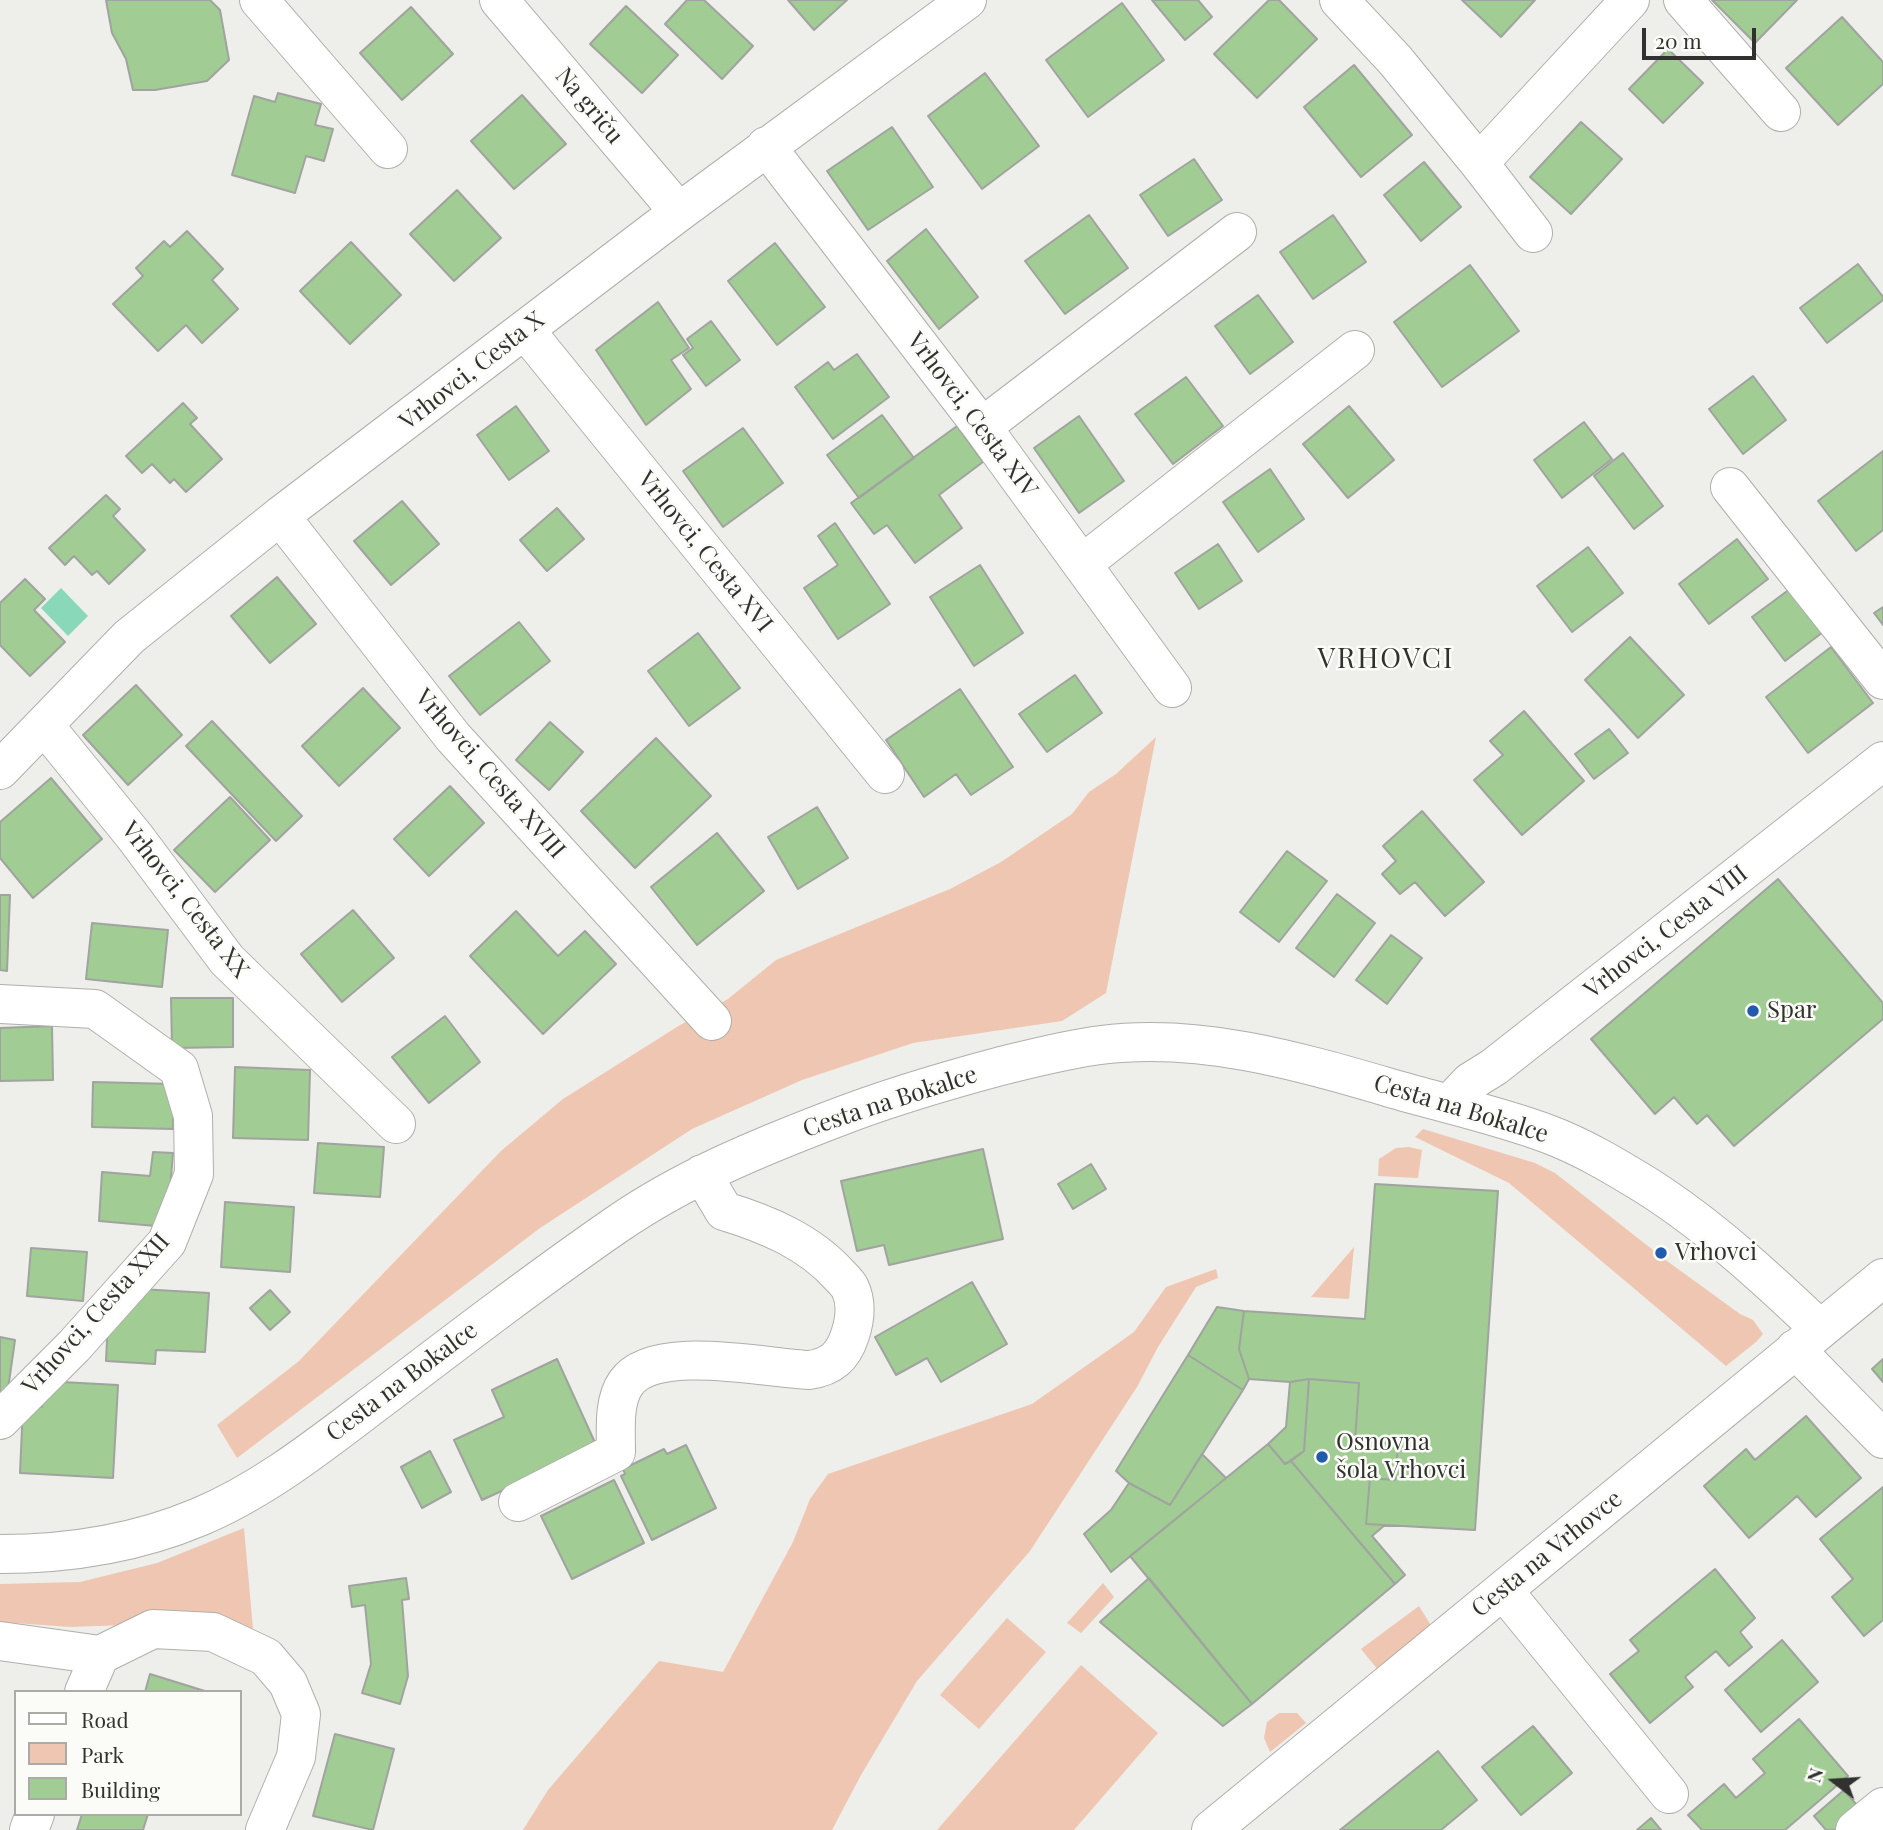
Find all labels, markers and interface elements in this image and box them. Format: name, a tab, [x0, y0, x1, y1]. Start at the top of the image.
scale bar	[1645, 14, 1759, 58]
text: 20 m	[1655, 26, 1702, 54]
street label: Na griču	[549, 62, 629, 150]
street label: Vrhovci, Cesta X	[394, 306, 550, 436]
street label: Vrhovci, Cesta XIV	[901, 327, 1043, 503]
street label: Vrhovci, Cesta XVI	[631, 466, 779, 638]
district label: VRHOVCI	[1318, 642, 1454, 676]
street label: Vrhovci, Cesta XVIII	[409, 684, 571, 864]
street label: Vrhovci, Cesta XX	[115, 816, 255, 984]
street label: Vrhovci, Cesta VIII	[1579, 859, 1753, 1005]
place label: Spar	[1767, 997, 1817, 1025]
marker: Spar	[1745, 1003, 1761, 1019]
street label: Cesta na Bokalce	[799, 1060, 981, 1144]
street label: Cesta na Bokalce	[1370, 1069, 1552, 1149]
street label: Vrhovci, Cesta XXII	[16, 1228, 176, 1400]
place label: Vrhovci	[1675, 1239, 1757, 1267]
marker: Vrhovci	[1653, 1245, 1669, 1261]
street label: Cesta na Bokalce	[321, 1316, 483, 1448]
place label: Osnovna šola Vrhovci	[1336, 1429, 1466, 1485]
marker: Osnovna šola Vrhovci	[1314, 1449, 1330, 1465]
street label: Cesta na Vrhovce	[1466, 1485, 1628, 1623]
legend	[14, 1690, 242, 1816]
text: Road	[81, 1705, 129, 1733]
text: Park	[81, 1740, 124, 1768]
north arrow	[1799, 1746, 1869, 1816]
text: N	[1799, 1764, 1828, 1785]
text: Building	[81, 1775, 160, 1803]

